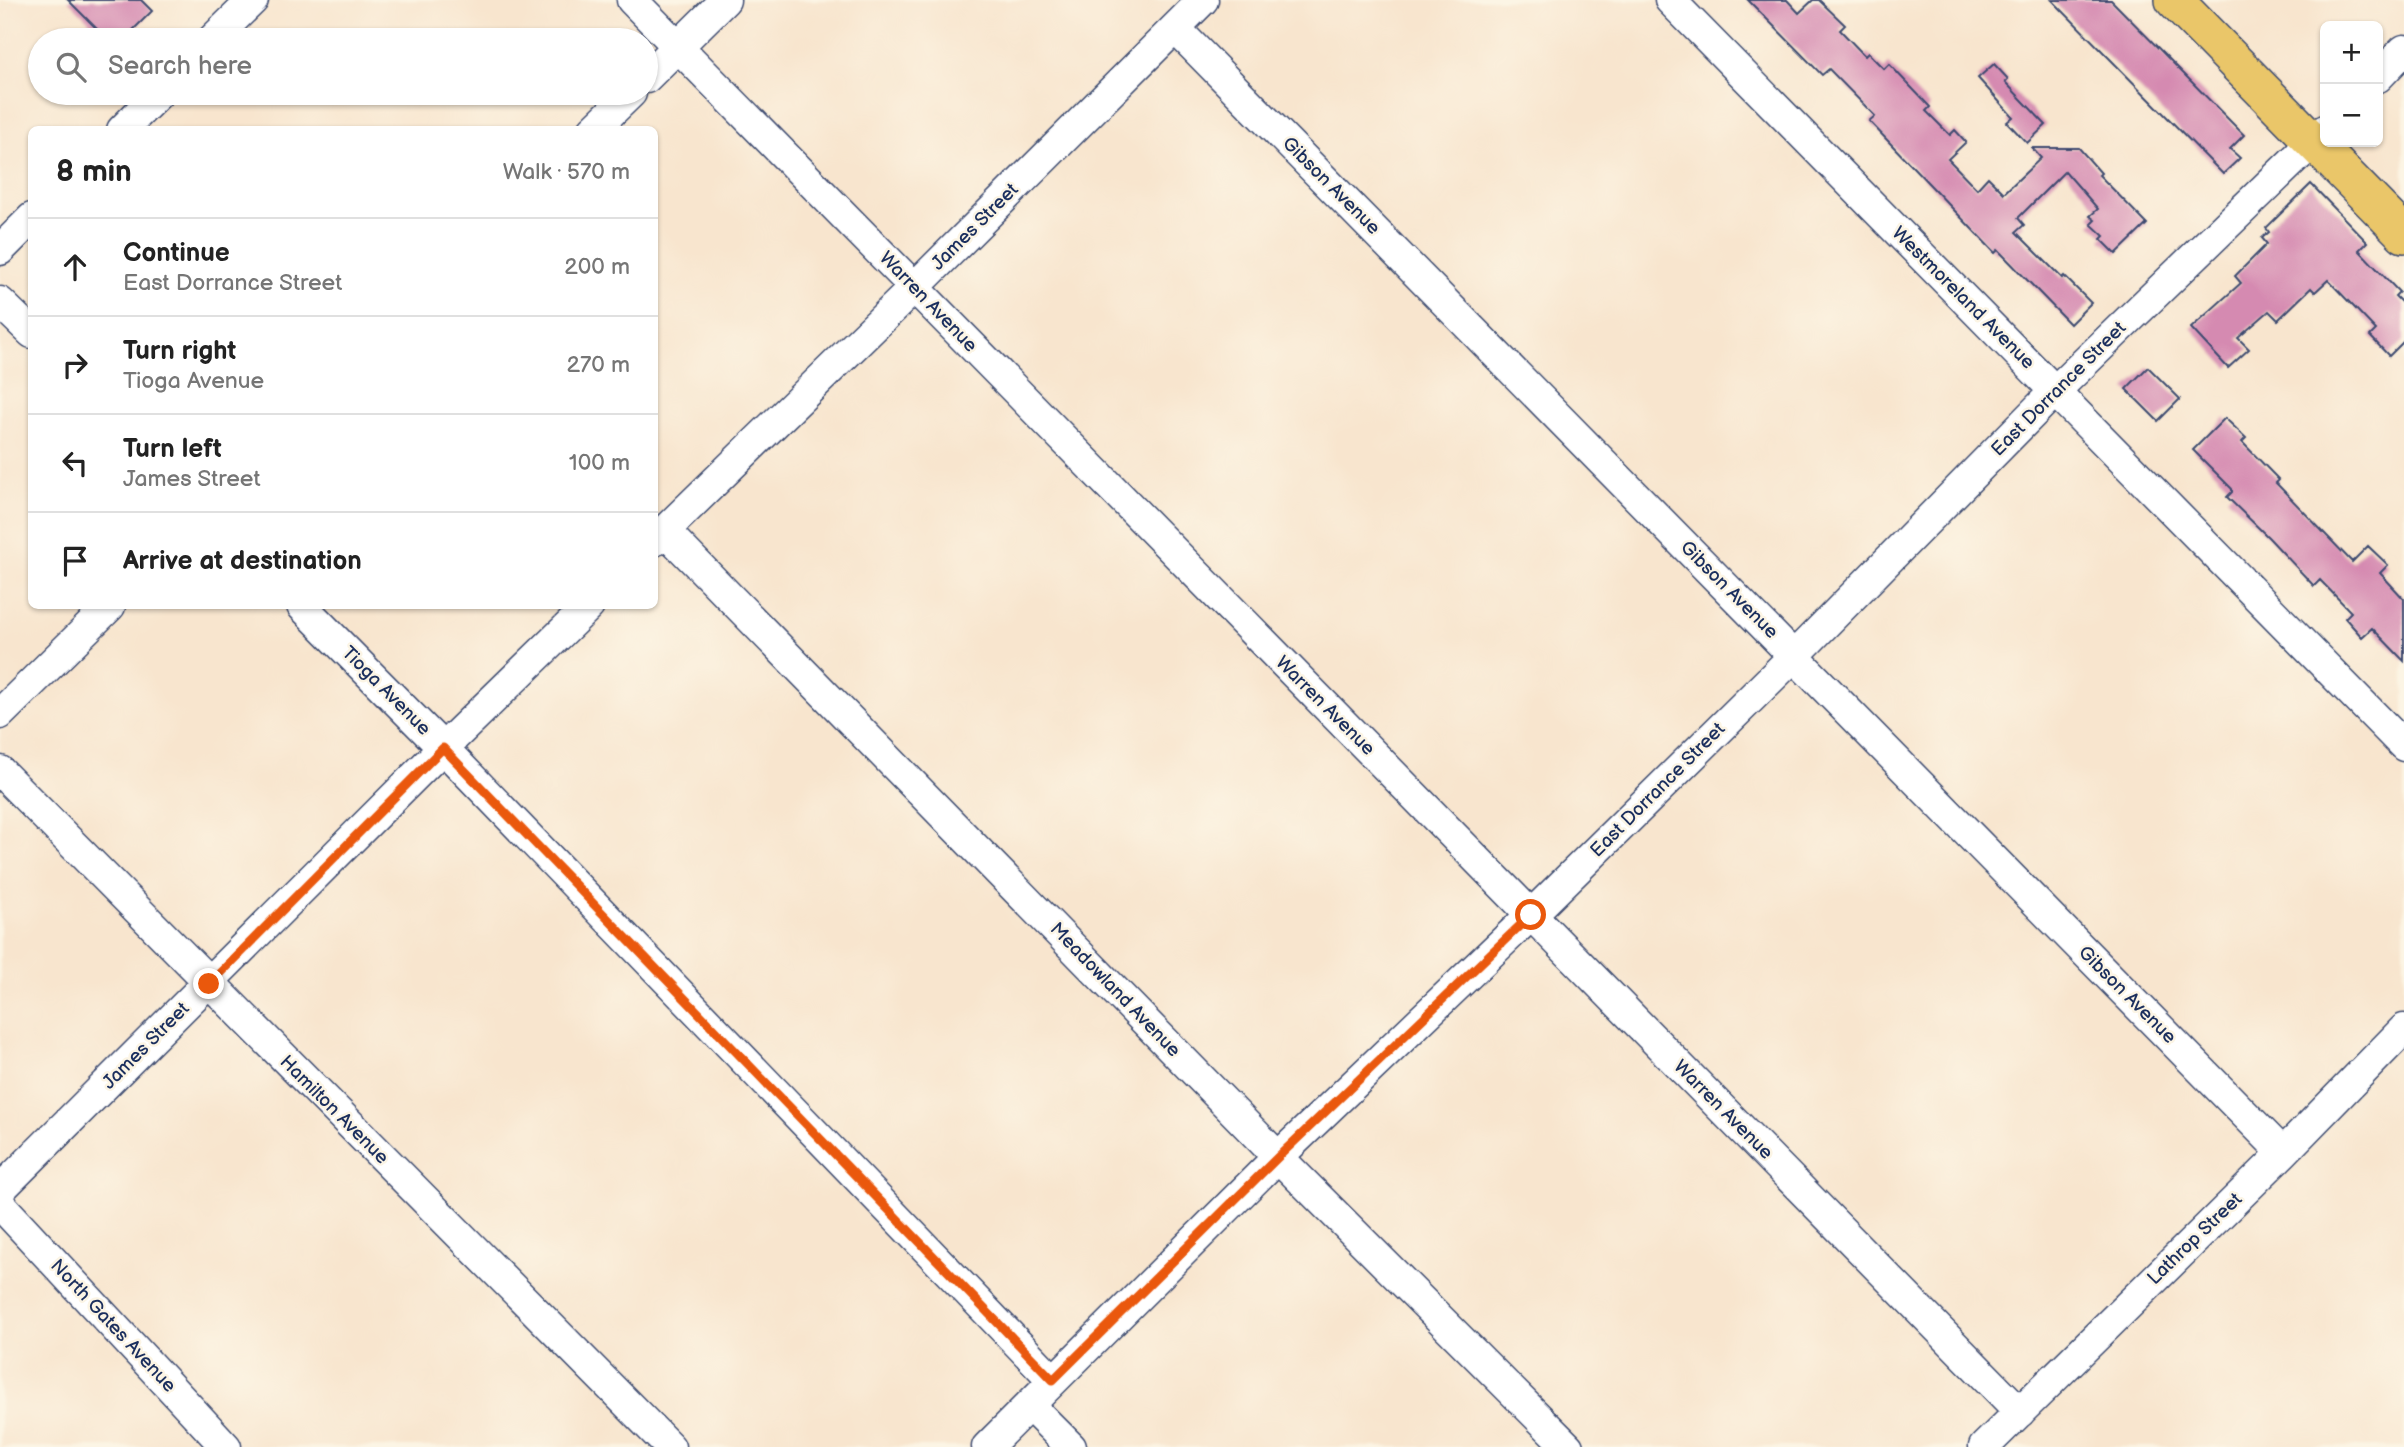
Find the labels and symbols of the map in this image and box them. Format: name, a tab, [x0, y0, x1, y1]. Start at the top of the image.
street label: Gibson Avenue	[1277, 132, 1385, 240]
street label: James Street	[927, 179, 1023, 275]
street label: Westmoreland Avenue	[1887, 222, 2039, 374]
street label: Warren Avenue	[874, 247, 982, 357]
street label: East Dorrance Street	[1987, 317, 2131, 461]
street label: Gibson Avenue	[1675, 536, 1783, 644]
street label: Tioga Avenue	[337, 642, 435, 740]
street label: Warren Avenue	[1270, 651, 1380, 761]
street label: East Dorrance Street	[1586, 718, 1730, 862]
route start	[1515, 899, 1546, 930]
street label: Meadowland Avenue	[1045, 918, 1185, 1062]
street label: Gibson Avenue	[2073, 941, 2181, 1049]
route end	[193, 968, 224, 999]
street label: James Street	[98, 998, 194, 1094]
street label: Hamilton Avenue	[275, 1051, 393, 1169]
street label: Warren Avenue	[1668, 1055, 1778, 1165]
street label: Lathrop Street	[2143, 1188, 2247, 1290]
street label: North Gates Avenue	[45, 1255, 181, 1397]

